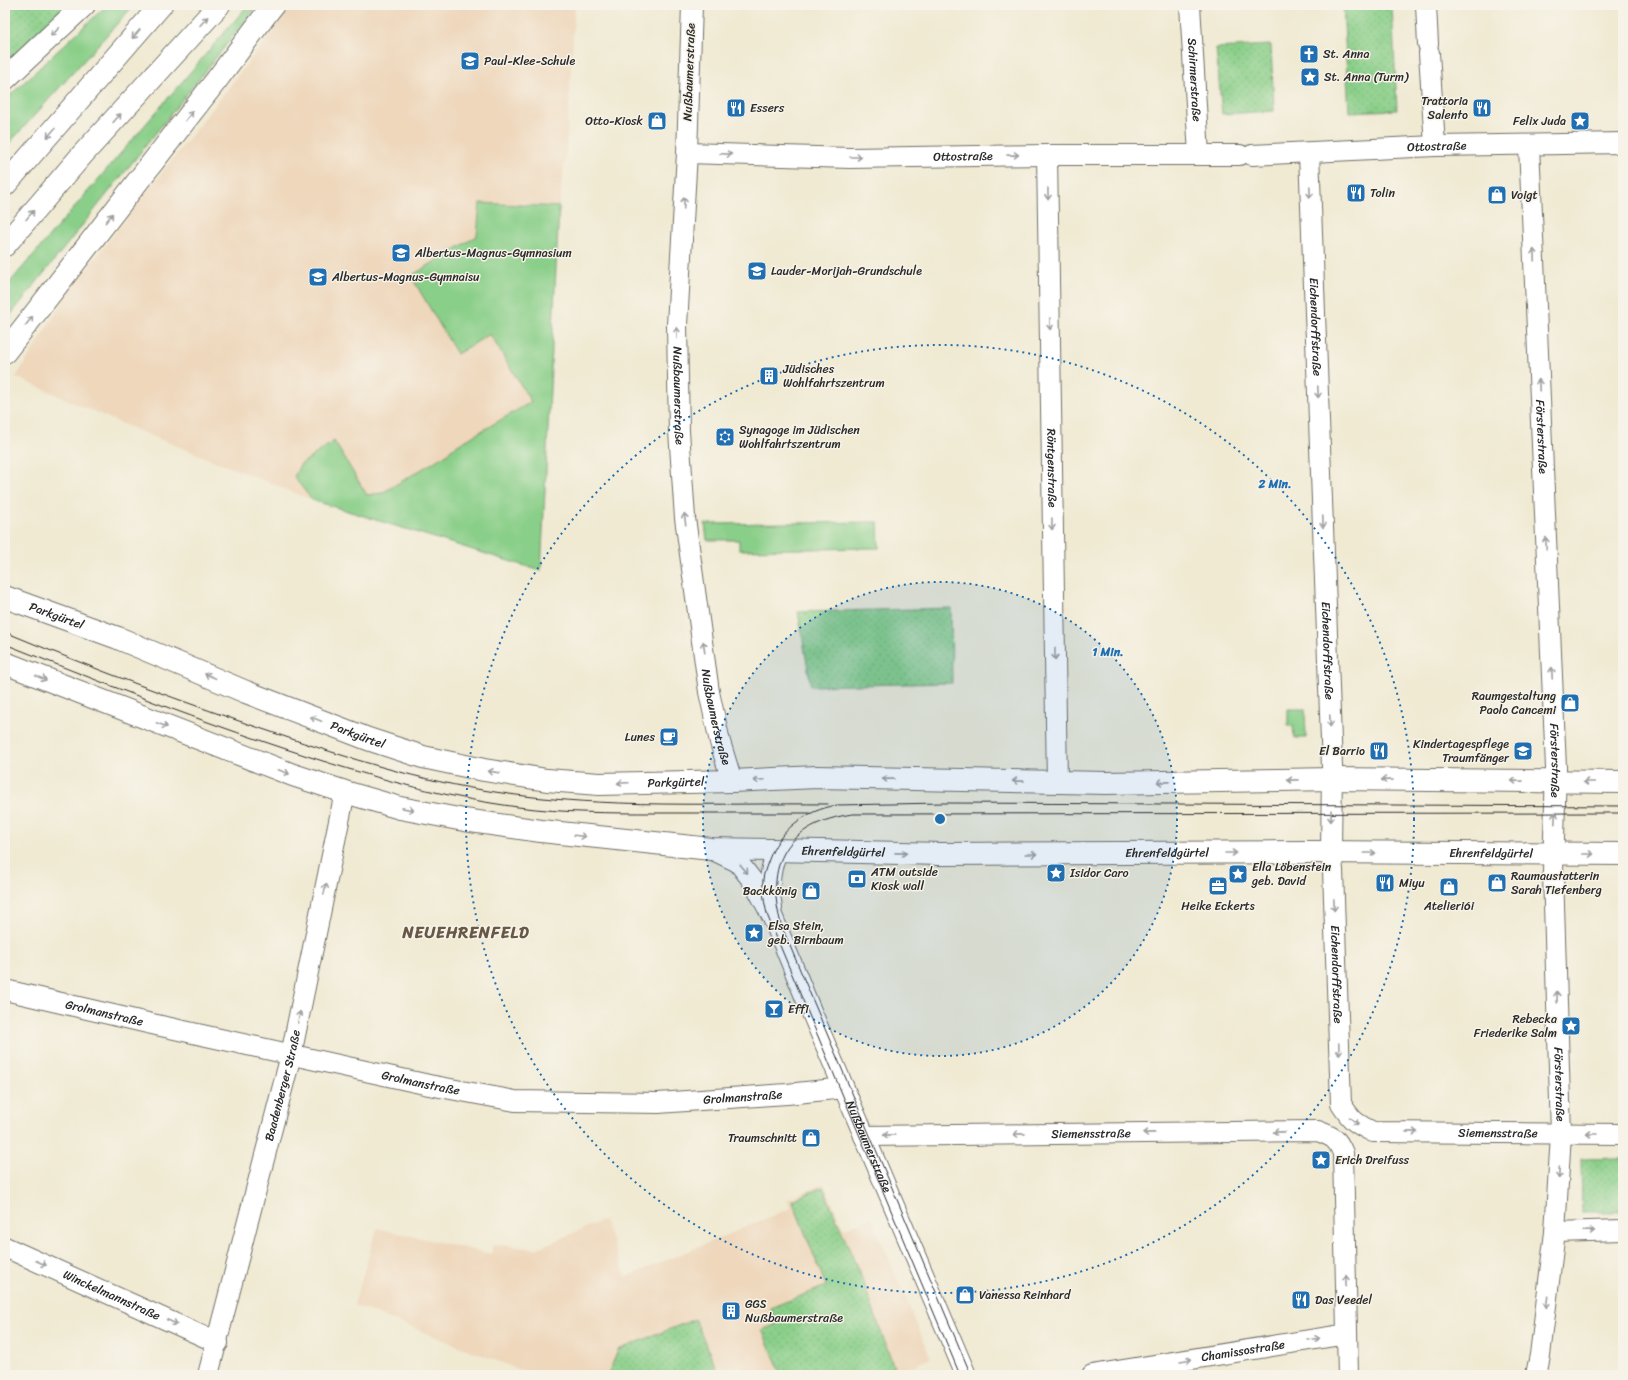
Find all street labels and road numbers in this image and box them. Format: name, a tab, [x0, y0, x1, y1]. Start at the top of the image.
street label: Nußbaumerstraße	[676, 22, 702, 121]
street label: Schirmerstraße	[1181, 37, 1208, 122]
street label: Ottostraße	[1406, 134, 1467, 158]
street label: Ottostraße	[933, 145, 993, 168]
street label: Eichendorffstraße	[1303, 277, 1328, 376]
street label: Nußbaumerstraße	[666, 346, 691, 446]
street label: Försterstraße	[1529, 399, 1554, 475]
street label: Röntgenstraße	[1040, 428, 1064, 508]
street label: Parkgürtel	[26, 596, 88, 636]
street label: Eichendorffstraße	[1315, 601, 1340, 700]
street label: Nußbaumerstraße	[695, 667, 738, 768]
street label: Parkgürtel	[327, 715, 389, 755]
street label: Försterstraße	[1543, 723, 1567, 798]
street label: Parkgürtel	[647, 771, 705, 794]
street label: Ehrenfeldgürtel	[801, 840, 886, 864]
street label: Ehrenfeldgürtel	[1125, 842, 1210, 864]
street label: Ehrenfeldgürtel	[1449, 842, 1534, 864]
street label: Eichendorffstraße	[1324, 925, 1349, 1024]
street label: Grolmanstraße	[63, 993, 146, 1033]
street label: Baadenberger Straße	[258, 1028, 307, 1144]
street label: Försterstraße	[1547, 1047, 1572, 1122]
street label: Grolmanstraße	[380, 1064, 462, 1102]
street label: Grolmanstraße	[702, 1083, 783, 1111]
street label: Nußbaumerstraße	[839, 1097, 898, 1196]
street label: Siemensstraße	[1051, 1122, 1131, 1145]
street label: Siemensstraße	[1458, 1122, 1538, 1144]
street label: Winckelmannstraße	[59, 1263, 164, 1327]
street label: Chamissostraße	[1200, 1333, 1287, 1368]

